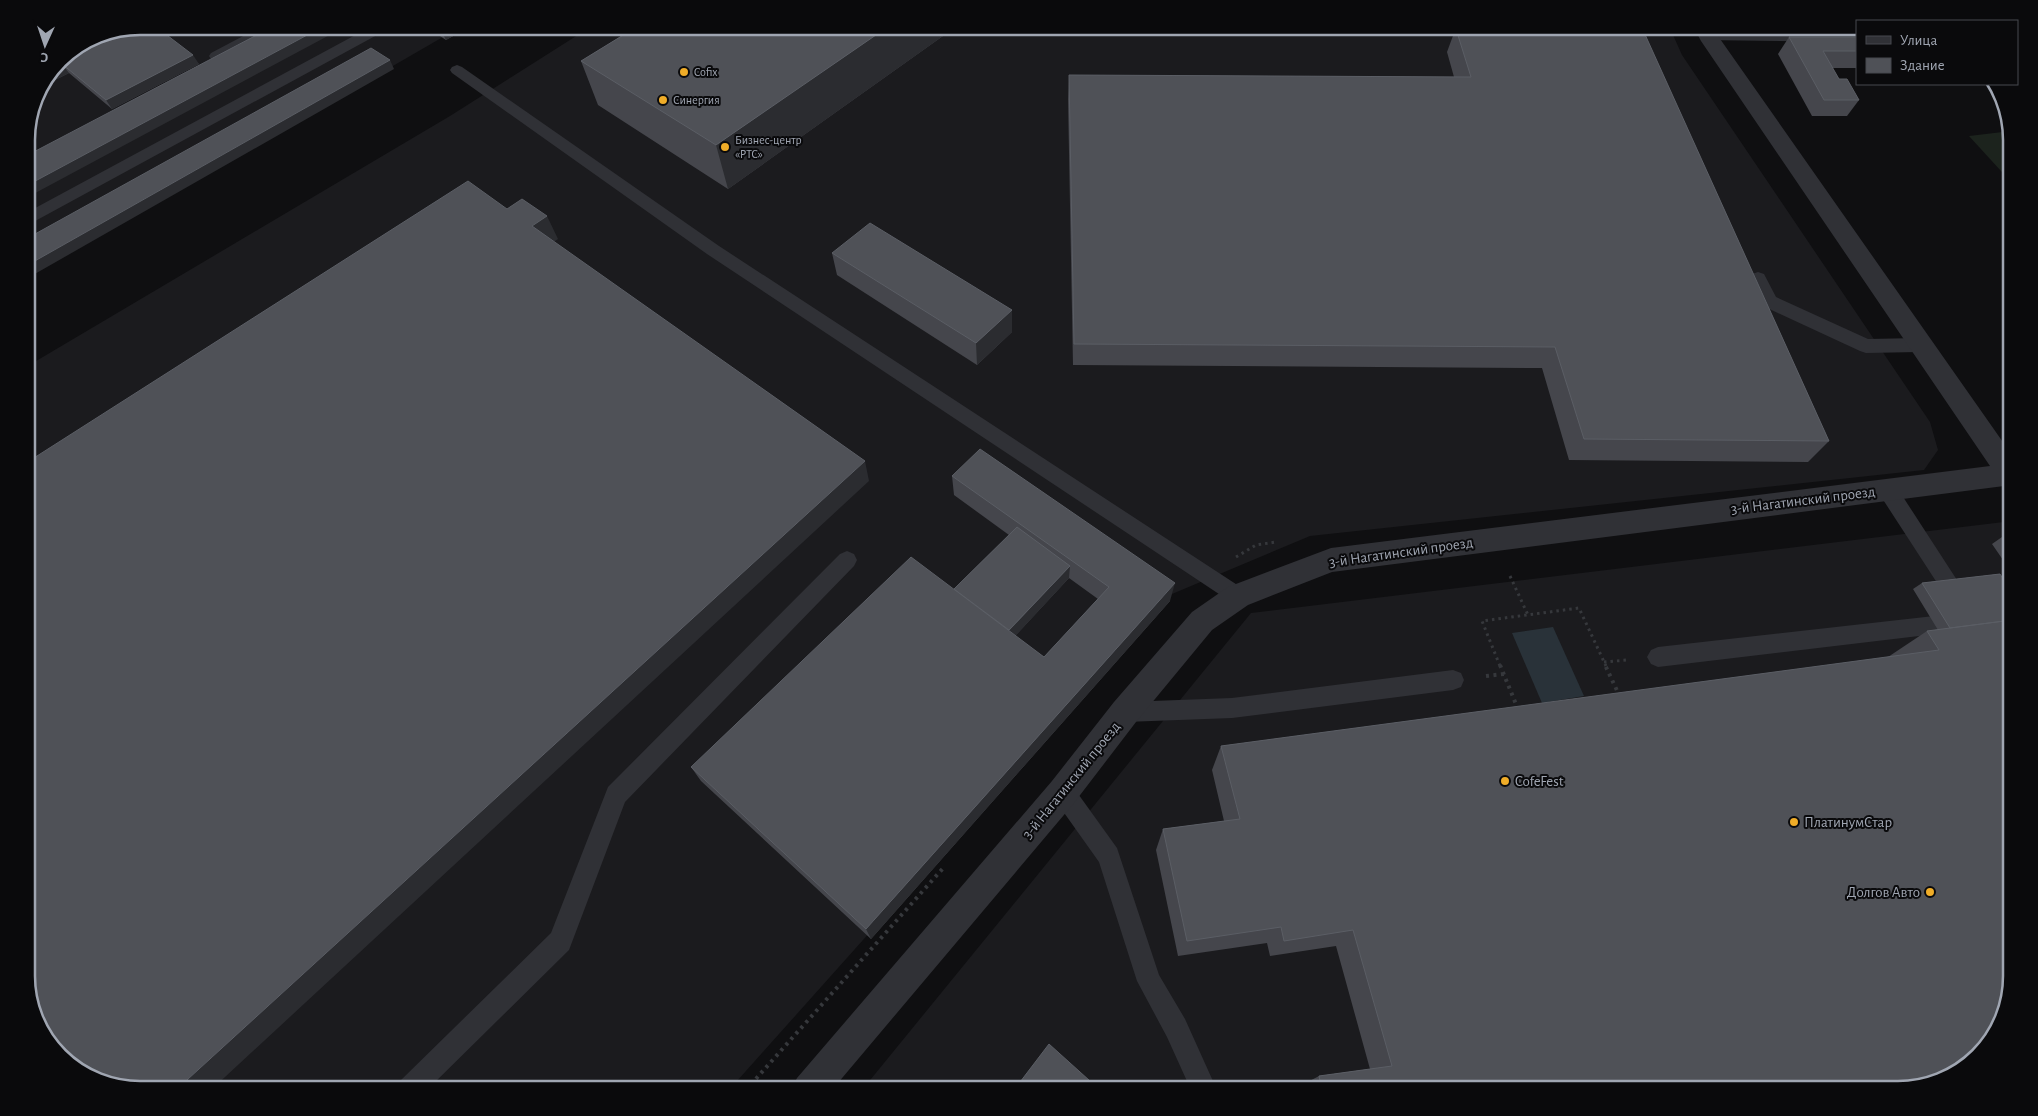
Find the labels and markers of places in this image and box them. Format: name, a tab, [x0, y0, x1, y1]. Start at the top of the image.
marker: Cofix	[678, 66, 690, 78]
place label: Cofix	[694, 66, 718, 78]
marker: Синергия	[657, 94, 669, 106]
place label: Синергия	[673, 94, 720, 106]
place label: Бизнес-центр «РТС»	[735, 134, 802, 160]
marker: Бизнес-центр «РТС»	[719, 141, 731, 153]
place label: CofeFest	[1515, 774, 1564, 789]
marker: CofeFest	[1499, 775, 1511, 787]
place label: ПлатинумСтар	[1804, 815, 1892, 830]
marker: ПлатинумСтар	[1788, 816, 1800, 828]
place label: Долгов Авто	[1847, 885, 1920, 900]
marker: Долгов Авто	[1924, 886, 1936, 898]

